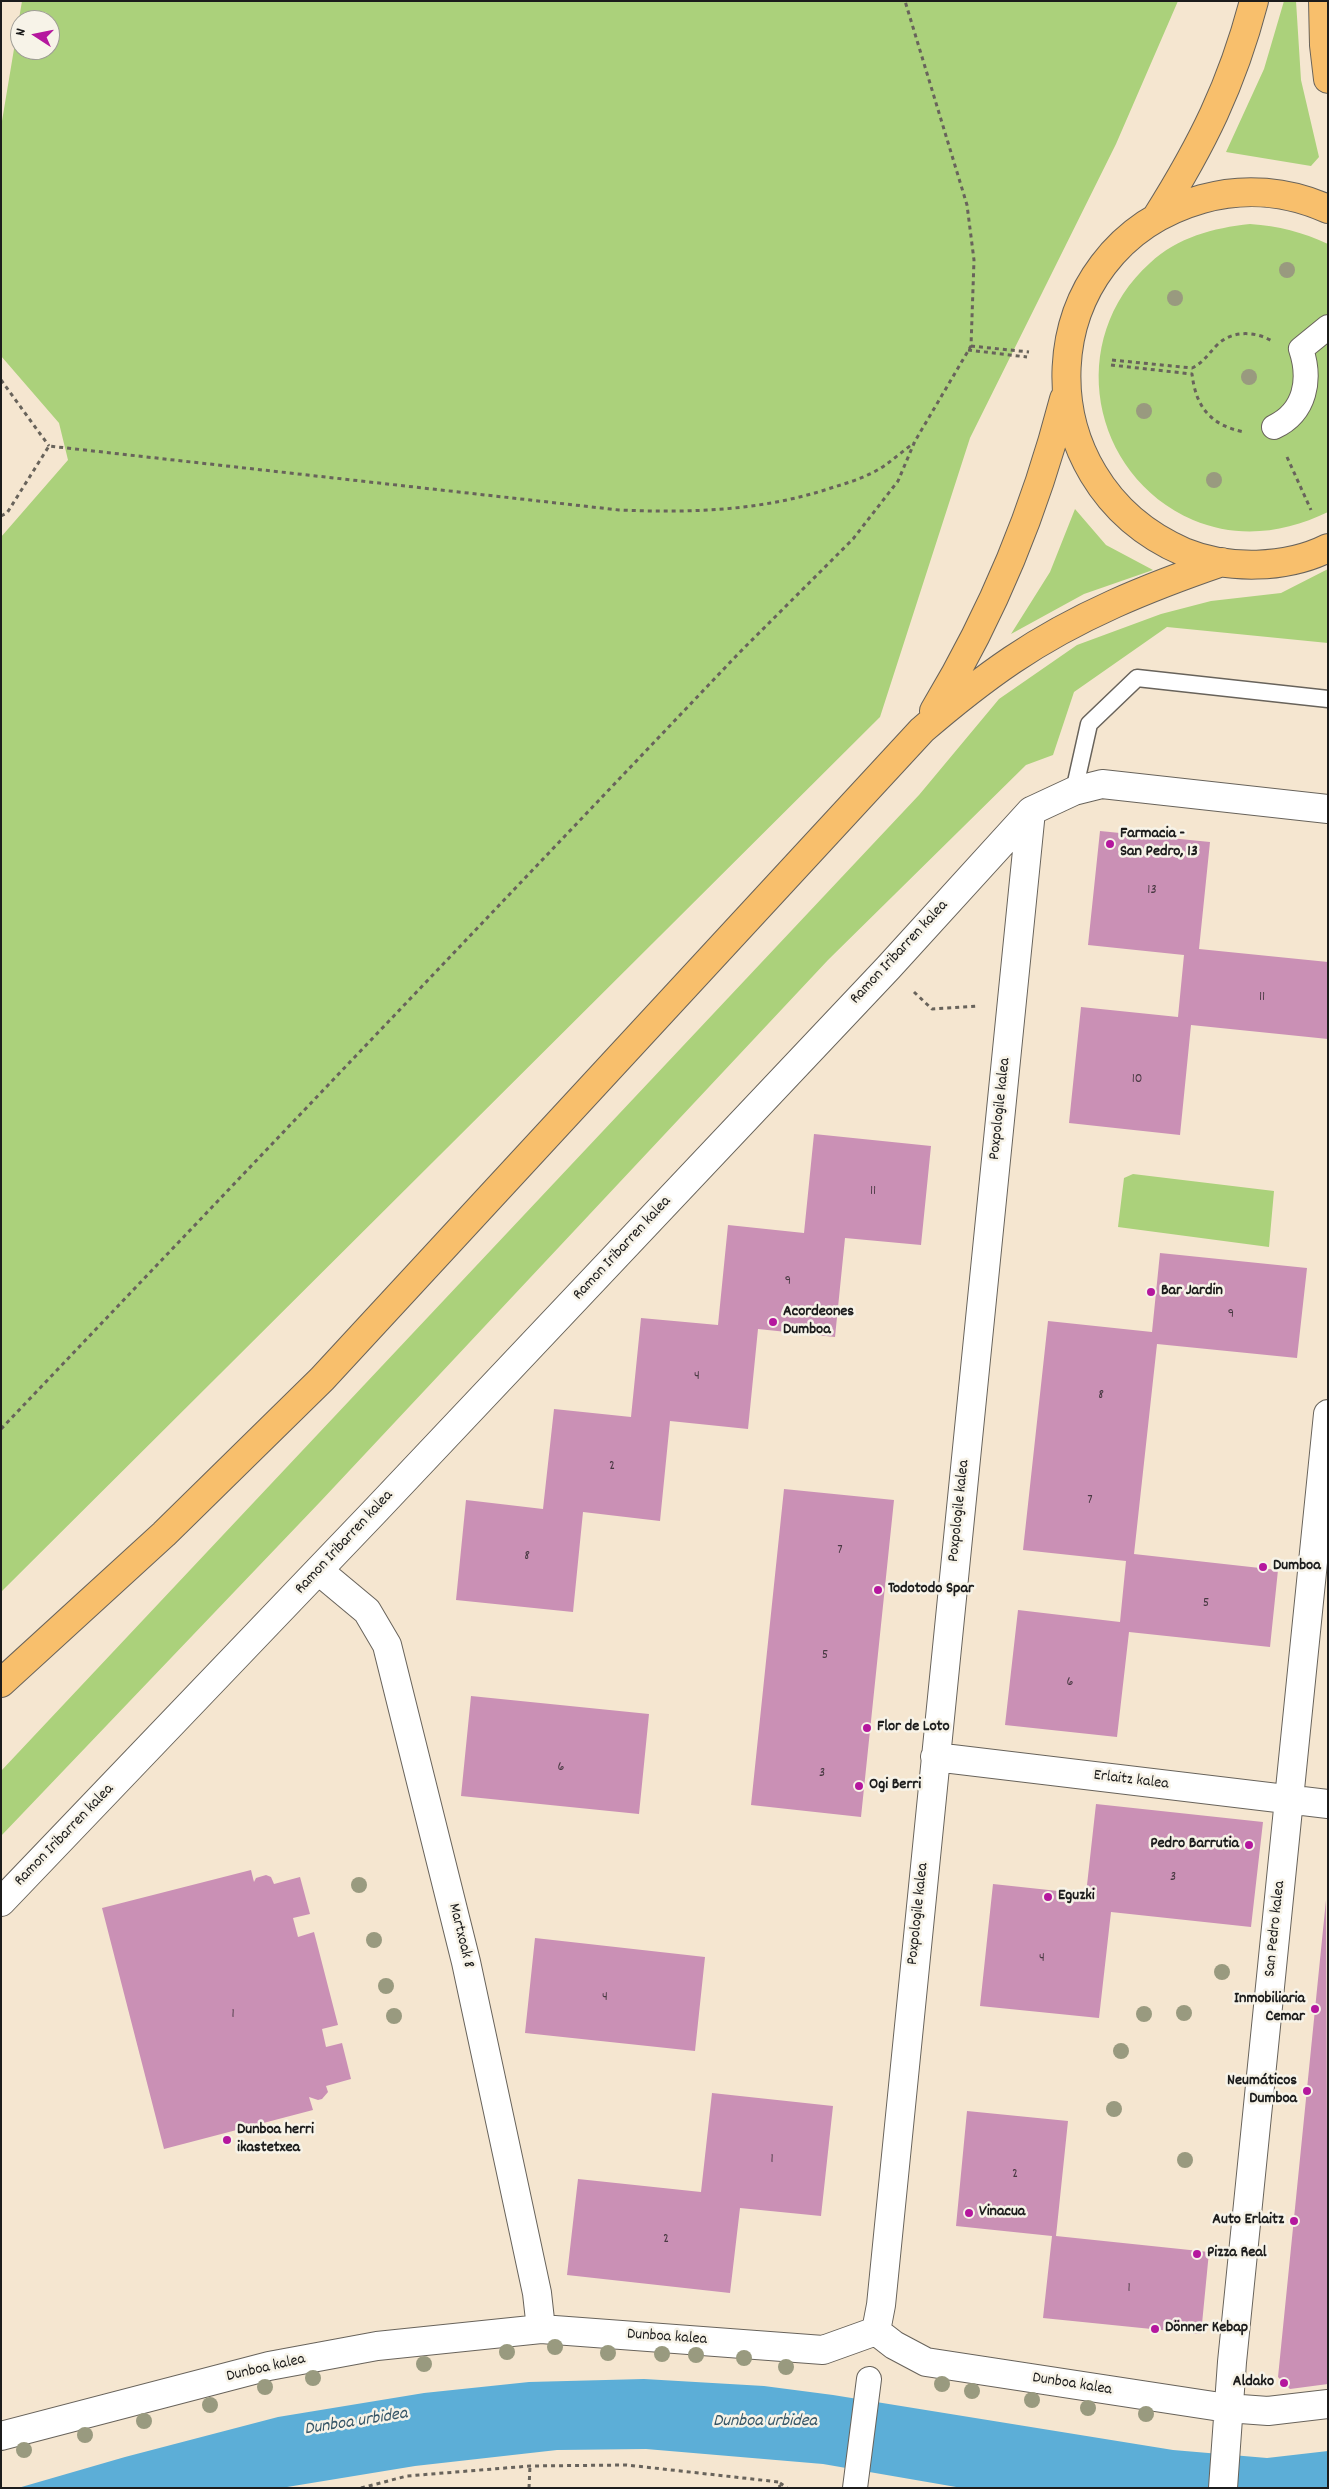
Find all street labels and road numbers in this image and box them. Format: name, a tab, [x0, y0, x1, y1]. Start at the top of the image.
street label: Ramon Iribarren kalea	[847, 897, 953, 1009]
street label: Poxpologile kalea	[986, 1057, 1016, 1161]
street label: Ramon Iribarren kalea	[570, 1193, 676, 1305]
street label: Poxpologile kalea	[945, 1459, 975, 1563]
street label: Ramon Iribarren kalea	[292, 1487, 398, 1599]
street label: Erlaitz kalea	[1092, 1767, 1170, 1795]
street label: Ramon Iribarren kalea	[11, 1781, 119, 1891]
street label: Poxpologile kalea	[904, 1862, 934, 1966]
street label: San Pedro kalea	[1261, 1880, 1291, 1978]
street label: Martxoak 8	[443, 1902, 477, 1970]
street label: Dunboa kalea	[626, 2326, 708, 2350]
street label: Dunboa kalea	[225, 2351, 307, 2387]
street label: Dunboa kalea	[1031, 2369, 1113, 2401]

